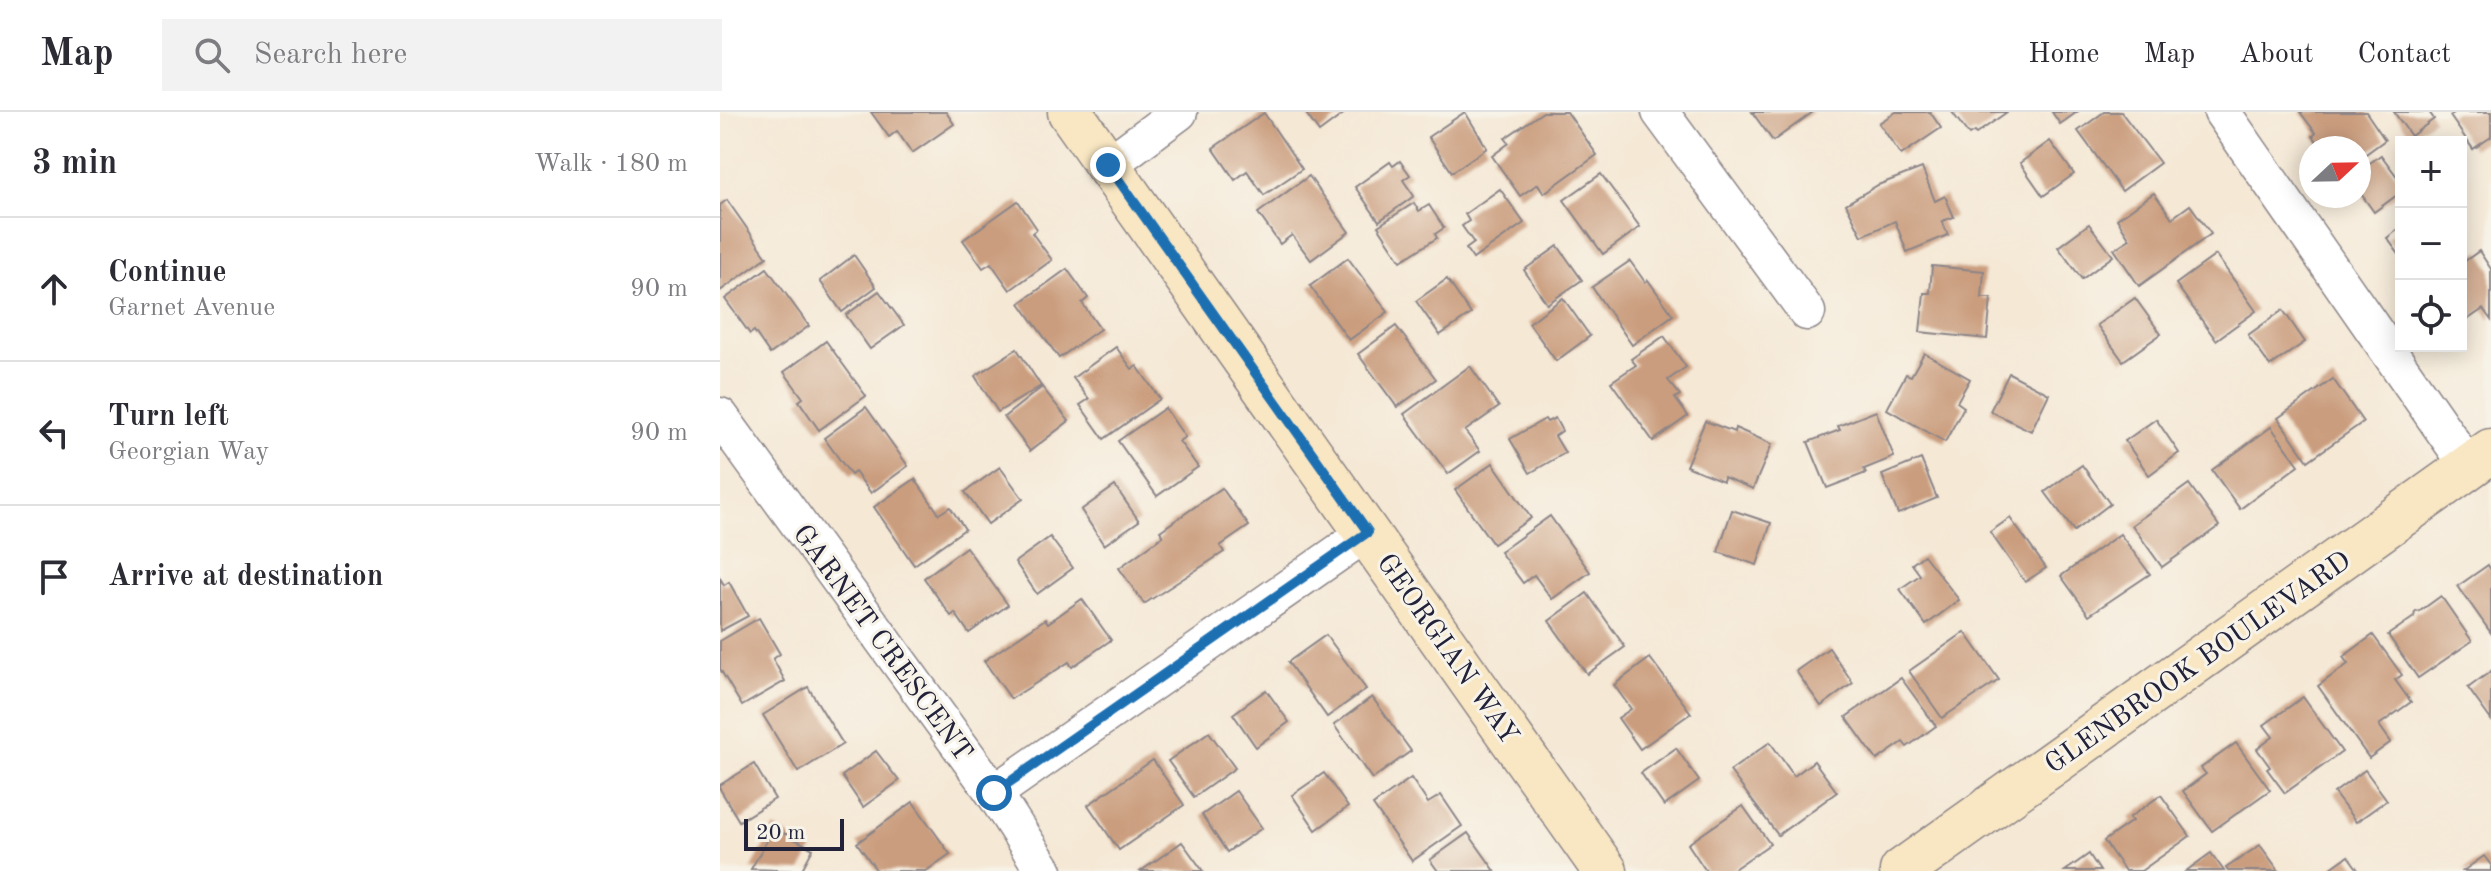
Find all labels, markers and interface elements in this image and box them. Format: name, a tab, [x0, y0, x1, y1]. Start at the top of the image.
search box	[162, 19, 722, 91]
icon: search	[190, 33, 234, 77]
text: Map	[40, 36, 114, 74]
text: Search here	[254, 40, 407, 70]
text: Home	[2028, 41, 2099, 69]
text: Map	[2143, 41, 2195, 69]
text: About	[2239, 41, 2314, 69]
text: Contact	[2358, 41, 2451, 69]
north arrow	[2299, 136, 2371, 208]
map controls	[2395, 136, 2467, 352]
button: +	[2395, 136, 2467, 208]
text: 3 min	[32, 147, 117, 181]
route end	[1090, 147, 1126, 183]
text: Walk · 180 m	[534, 151, 688, 177]
button: −	[2395, 208, 2467, 280]
text: Continue	[108, 258, 227, 288]
icon: ahead	[32, 267, 76, 311]
text: 90 m	[630, 276, 688, 302]
button: locate	[2395, 280, 2467, 352]
text: Garnet Avenue	[108, 295, 275, 321]
text: Turn left	[108, 402, 229, 432]
icon: left	[32, 411, 76, 455]
text: 90 m	[630, 420, 688, 446]
text: Georgian Way	[108, 439, 269, 465]
street label: GARNET CRESCENT	[787, 520, 977, 767]
street label: GLENBROOK BOULEVARD	[2041, 547, 2357, 780]
street label: GEORGIAN WAY	[1370, 549, 1523, 750]
icon: arrive	[32, 555, 76, 599]
text: Arrive at destination	[108, 562, 383, 592]
route start	[976, 775, 1012, 811]
scale bar	[744, 815, 844, 851]
text: 20 m	[756, 822, 805, 844]

